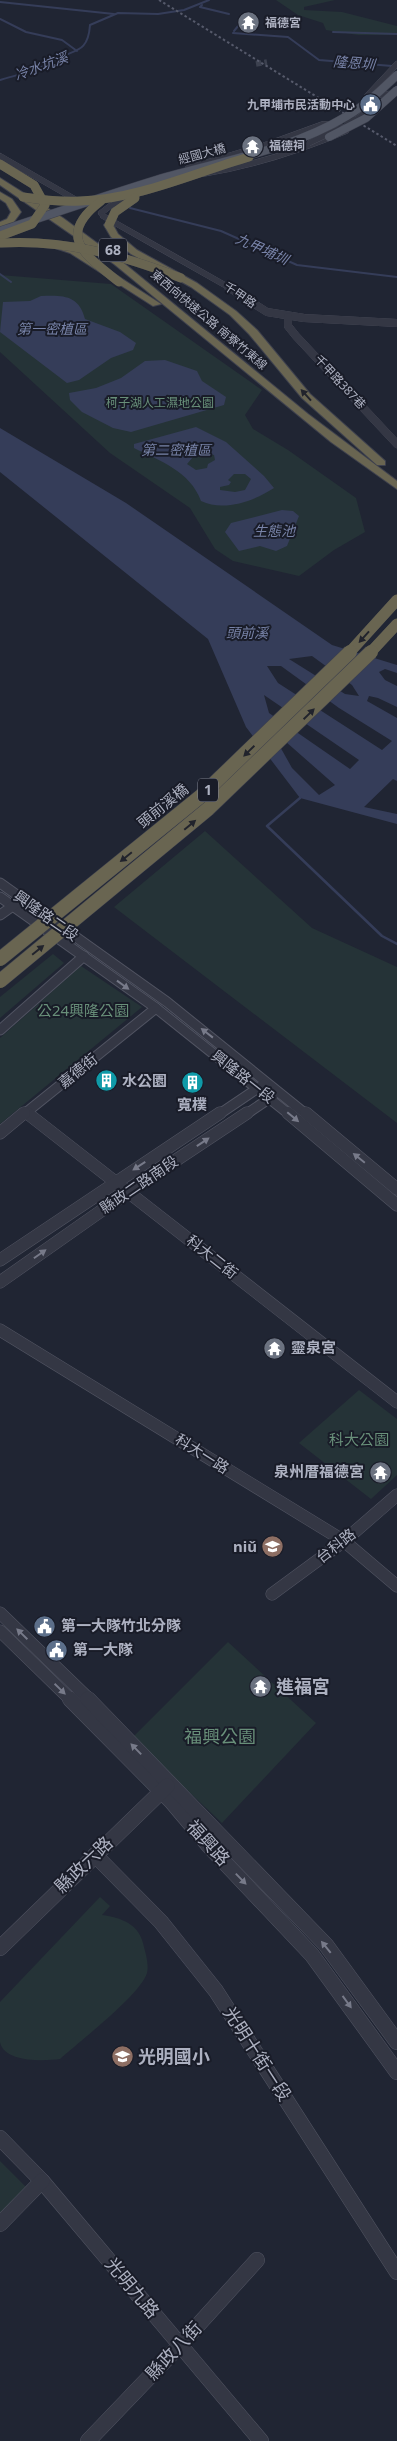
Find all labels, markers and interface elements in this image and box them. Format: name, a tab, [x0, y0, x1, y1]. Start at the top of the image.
temple icon: 福德宮	[237, 11, 261, 35]
place label: 福德宮	[265, 14, 301, 31]
water label: 冷水坑溪	[11, 46, 72, 84]
water label: 隆恩圳	[332, 51, 378, 74]
public building icon: 九甲埔市民活動中心	[359, 93, 383, 117]
place label: 九甲埔市民活動中心	[247, 96, 355, 113]
temple icon: 福德祠	[241, 134, 265, 158]
place label: 福德祠	[269, 137, 305, 154]
street label: 經國大橋	[176, 139, 227, 168]
water label: 九甲埔圳	[233, 228, 293, 269]
road number: 68	[99, 238, 127, 262]
street label: 東西向快速公路 南寮竹東線	[148, 266, 271, 373]
street label: 千甲路	[221, 277, 260, 312]
water label: 第一密植區	[17, 319, 89, 338]
street label: 千甲路387巷	[311, 351, 370, 413]
one-way arrow	[300, 388, 311, 401]
park label: 柯子湖人工濕地公園	[106, 394, 214, 411]
water label: 第二密植區	[141, 440, 213, 459]
water label: 生態池	[253, 521, 297, 540]
water label: 頭前溪	[226, 623, 270, 642]
one-way arrow	[358, 630, 370, 642]
one-way arrow	[303, 708, 315, 720]
one-way arrow	[243, 745, 255, 757]
road number: 1	[198, 778, 218, 802]
street label: 頭前溪橋	[133, 779, 192, 832]
one-way arrow	[184, 819, 197, 830]
one-way arrow	[120, 851, 133, 862]
street label: 興隆路二段	[10, 885, 83, 945]
one-way arrow	[31, 944, 44, 955]
one-way arrow	[116, 980, 130, 990]
park label: 公24興隆公園	[37, 1000, 129, 1020]
one-way arrow	[200, 1027, 213, 1038]
street label: 興隆路一段	[208, 1045, 279, 1107]
street label: 嘉德街	[54, 1048, 101, 1092]
building icon: 水公園	[94, 1069, 118, 1093]
place label: 水公園	[122, 1070, 167, 1090]
building icon: 寬樸	[180, 1070, 204, 1094]
place label: 寬樸	[177, 1094, 207, 1114]
one-way arrow	[286, 1111, 298, 1123]
one-way arrow	[196, 1137, 210, 1147]
street label: 縣政二路南段	[96, 1151, 181, 1218]
one-way arrow	[353, 1152, 366, 1163]
one-way arrow	[132, 1162, 146, 1171]
street label: 科大二街	[183, 1230, 242, 1283]
one-way arrow	[33, 1249, 47, 1259]
temple icon: 靈泉宮	[263, 1336, 287, 1360]
place label: 靈泉宮	[291, 1337, 336, 1357]
street label: 科大一路	[172, 1429, 233, 1478]
park label: 科大公園	[329, 1429, 389, 1449]
temple icon: 泉州厝福德宮	[368, 1460, 392, 1484]
place label: 泉州厝福德宮	[274, 1461, 364, 1481]
street label: 台科路	[311, 1523, 359, 1567]
school or university icon: niǔ	[261, 1535, 285, 1559]
place label: niǔ	[233, 1536, 257, 1556]
public building icon: 第一大隊竹北分隊	[33, 1614, 57, 1638]
place label: 第一大隊竹北分隊	[61, 1615, 181, 1635]
one-way arrow	[16, 1628, 28, 1640]
public building icon: 第一大隊	[45, 1638, 69, 1662]
place label: 第一大隊	[73, 1639, 133, 1659]
place label: 進福宮	[276, 1674, 330, 1698]
temple icon: 進福宮	[248, 1675, 272, 1699]
one-way arrow	[54, 1683, 66, 1695]
park label: 福興公園	[184, 1724, 256, 1748]
one-way arrow	[130, 1743, 142, 1755]
street label: 福興路	[182, 1814, 236, 1870]
street label: 縣政六路	[49, 1831, 118, 1898]
one-way arrow	[235, 1873, 247, 1885]
one-way arrow	[321, 1941, 332, 1954]
one-way arrow	[341, 1995, 352, 2008]
street label: 光明十街一段	[218, 2002, 297, 2105]
place label: 光明國小	[138, 2044, 210, 2068]
school or university icon: 光明國小	[110, 2045, 134, 2069]
street label: 光明九路	[100, 2252, 165, 2323]
street label: 縣政八街	[140, 2316, 207, 2385]

